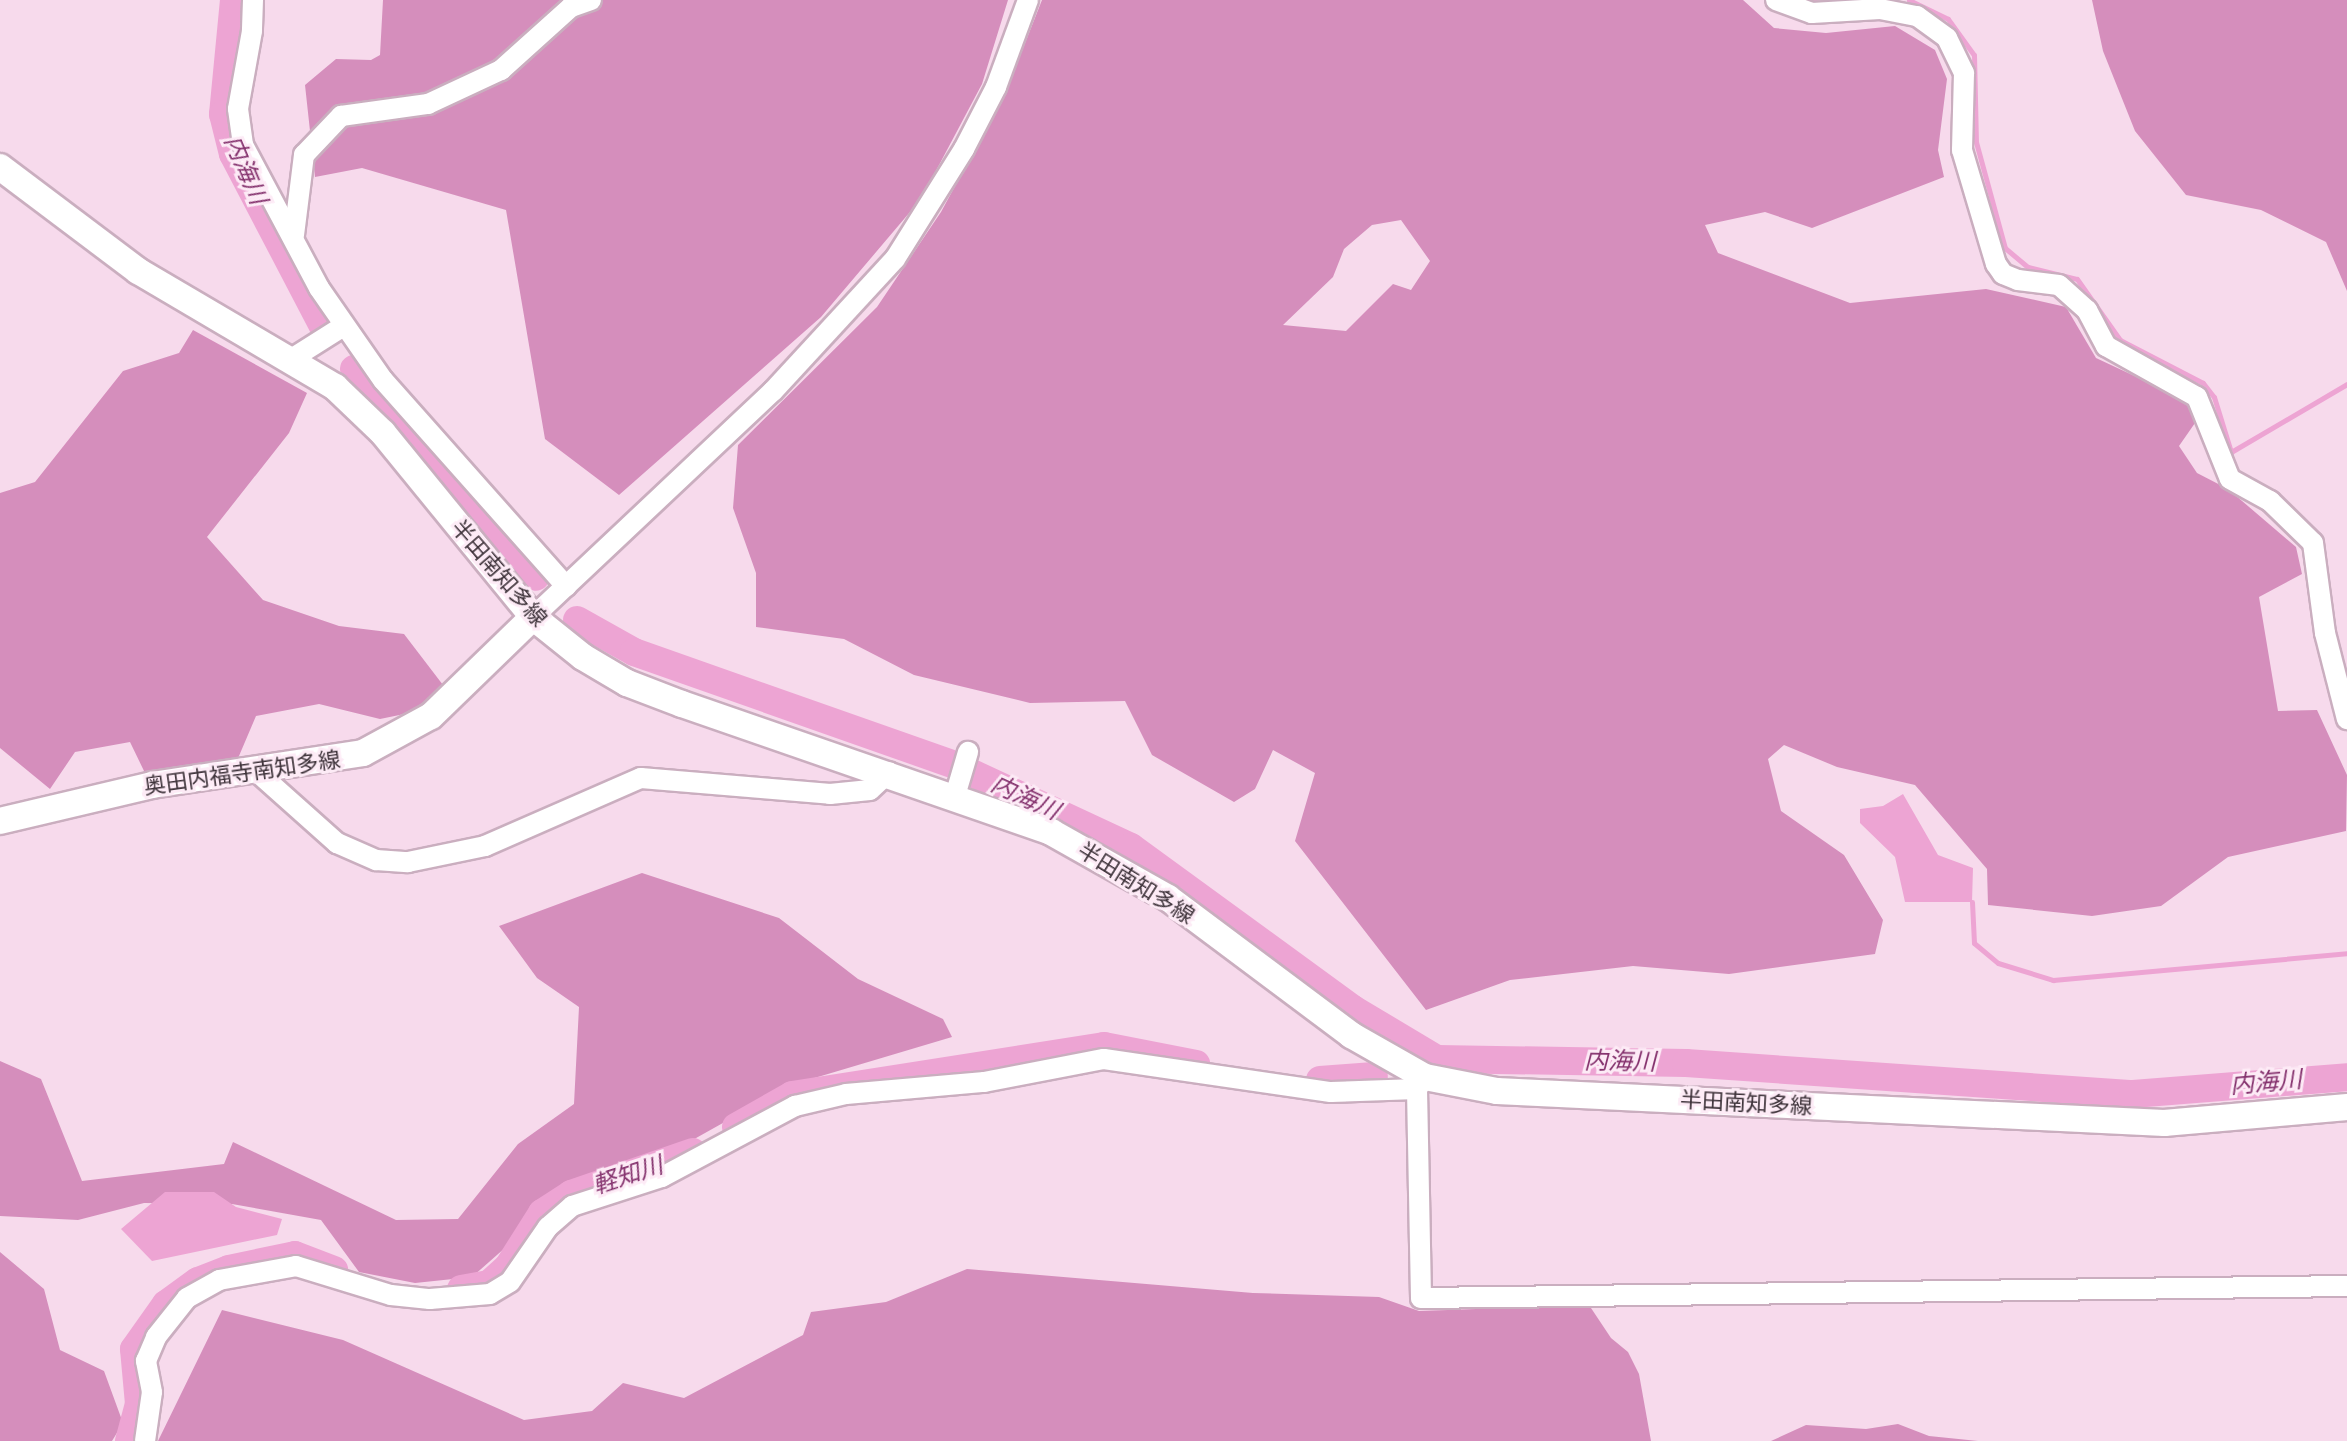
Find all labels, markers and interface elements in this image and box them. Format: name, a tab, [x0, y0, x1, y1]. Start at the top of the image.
water label: 内海川	[218, 131, 272, 209]
street label: 半田南知多線	[446, 515, 552, 631]
street label: 奥田内福寺南知多線	[142, 746, 342, 800]
water label: 内海川	[986, 770, 1064, 826]
street label: 半田南知多線	[1073, 837, 1199, 929]
water label: 内海川	[1584, 1047, 1656, 1077]
water label: 内海川	[2229, 1066, 2303, 1100]
street label: 半田南知多線	[1679, 1086, 1813, 1120]
water label: 軽知川	[589, 1151, 667, 1201]

